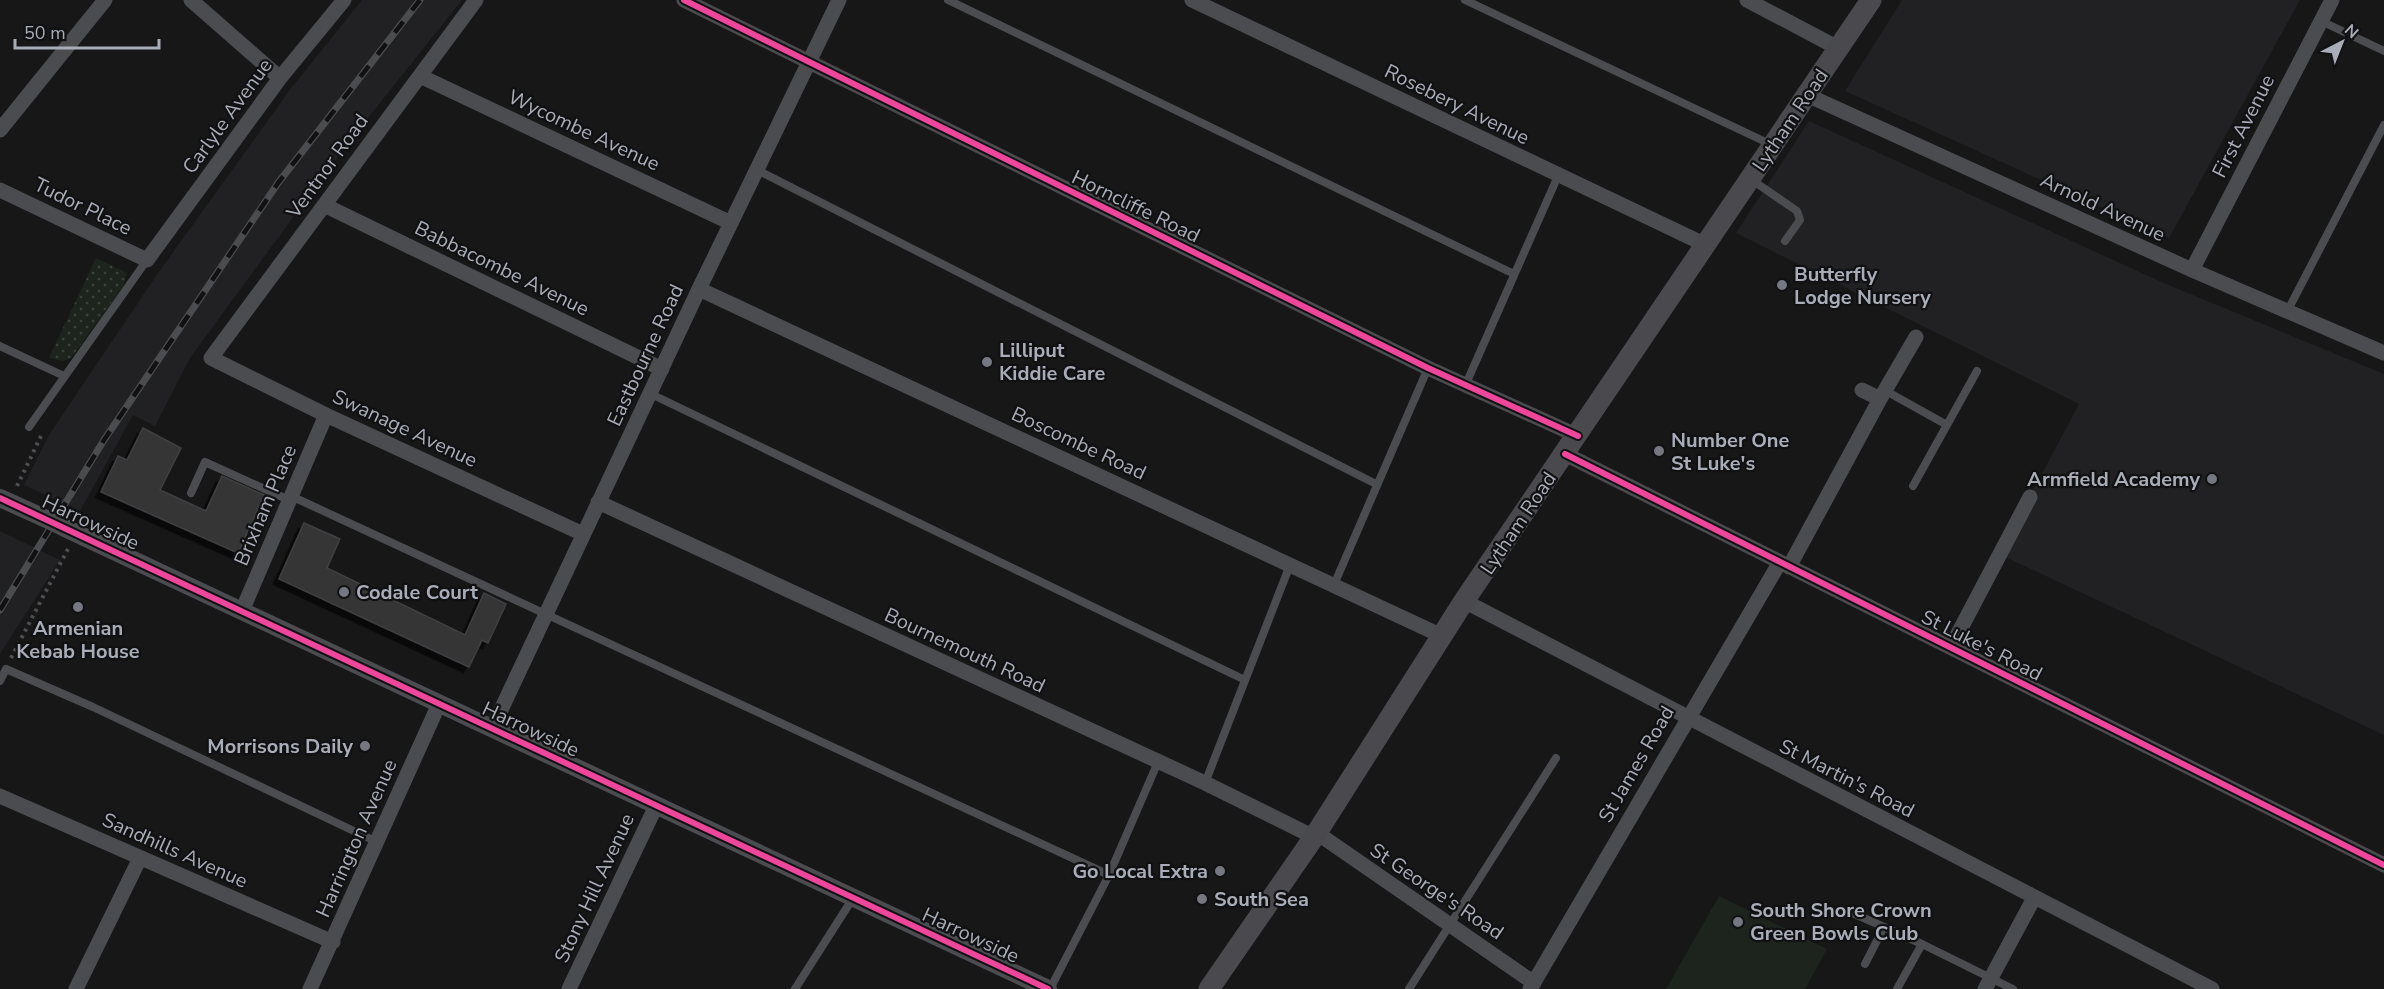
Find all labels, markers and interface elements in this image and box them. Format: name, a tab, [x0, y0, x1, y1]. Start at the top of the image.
scale bar	[15, 12, 159, 50]
north arrow	[2312, 12, 2372, 72]
text: N	[2340, 19, 2363, 44]
text: 50 m	[24, 21, 66, 45]
street label: Carlyle Avenue	[176, 53, 278, 179]
street label: Rosebery Avenue	[1380, 58, 1534, 151]
street label: Lytham Road	[1746, 64, 1835, 177]
street label: First Avenue	[2206, 70, 2281, 182]
street label: Wycombe Avenue	[504, 83, 664, 177]
street label: Ventnor Road	[280, 109, 374, 225]
street label: Horncliffe Road	[1067, 164, 1204, 249]
street label: Arnold Avenue	[2036, 167, 2170, 248]
street label: Tudor Place	[29, 171, 136, 242]
street label: Babbacombe Avenue	[410, 214, 593, 322]
place label: Butterfly Lodge Nursery	[1794, 261, 1931, 311]
marker: Butterfly Lodge Nursery	[1775, 278, 1789, 292]
street label: Eastbourne Road	[601, 280, 690, 430]
place label: Lilliput Kiddie Care	[999, 337, 1106, 387]
marker: Lilliput Kiddie Care	[980, 355, 994, 369]
street label: Swanage Avenue	[328, 383, 482, 474]
street label: Boscombe Road	[1007, 400, 1150, 486]
place label: Number One St Luke's	[1671, 427, 1790, 477]
street label: Brixham Place	[228, 441, 303, 570]
marker: Number One St Luke's	[1652, 444, 1666, 458]
place label: Armfield Academy	[2027, 466, 2200, 493]
street label: Lytham Road	[1474, 467, 1563, 580]
marker: Armfield Academy	[2205, 472, 2219, 486]
street label: Harrowside	[38, 488, 144, 557]
place label: Codale Court	[356, 579, 478, 606]
marker: Codale Court	[337, 585, 351, 599]
marker: Armenian Kebab House	[71, 600, 85, 614]
street label: Bournemouth Road	[880, 601, 1050, 700]
street label: St Luke's Road	[1917, 603, 2047, 688]
place label: Armenian Kebab House	[16, 615, 140, 665]
street label: Harrowside	[478, 695, 584, 764]
street label: St James Road	[1592, 701, 1681, 828]
place label: Morrisons Daily	[207, 733, 353, 760]
street label: St Martin's Road	[1774, 733, 1919, 824]
marker: Morrisons Daily	[358, 739, 372, 753]
street label: Harrington Avenue	[309, 755, 403, 922]
street label: Sandhills Avenue	[98, 806, 252, 895]
street label: Stony Hill Avenue	[548, 809, 641, 967]
street label: St George's Road	[1365, 837, 1509, 946]
place label: Go Local Extra	[1072, 858, 1208, 885]
marker: Go Local Extra	[1213, 864, 1227, 878]
place label: South Sea	[1214, 886, 1309, 913]
marker: South Sea	[1195, 892, 1209, 906]
place label: South Shore Crown Green Bowls Club	[1750, 897, 1932, 947]
street label: Harrowside	[918, 901, 1024, 970]
marker: South Shore Crown Green Bowls Club	[1731, 915, 1745, 929]

